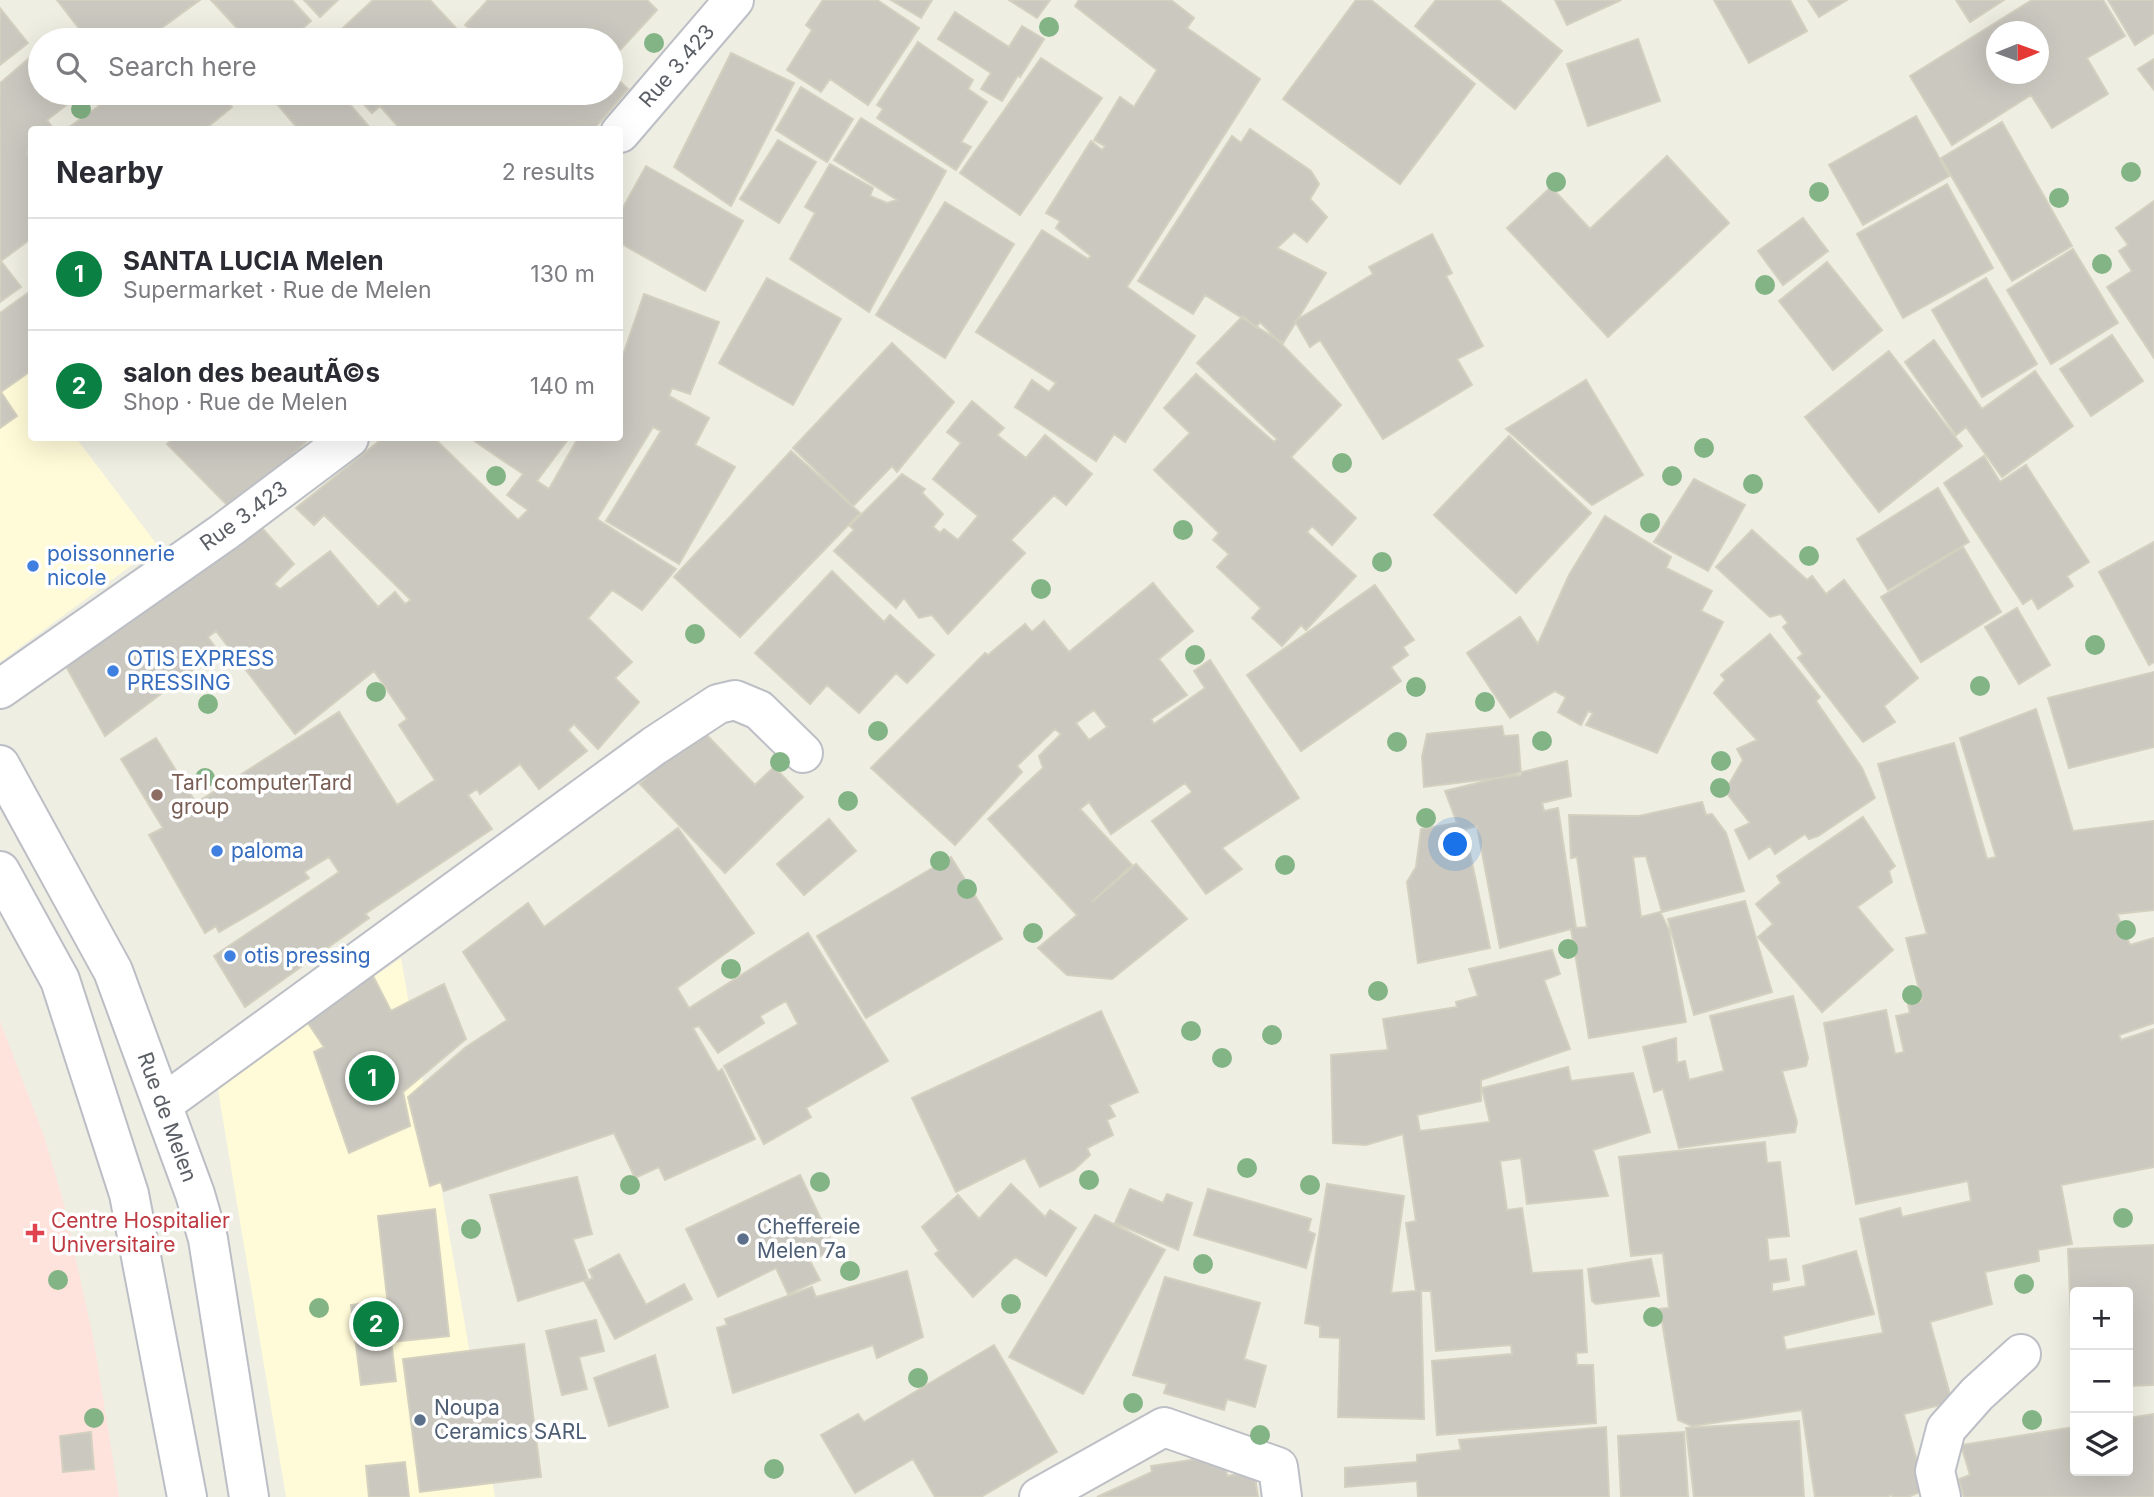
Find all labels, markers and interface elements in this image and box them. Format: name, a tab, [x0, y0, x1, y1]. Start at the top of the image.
street label: Rue 3.423	[634, 19, 720, 112]
north arrow	[1986, 21, 2049, 84]
search box	[28, 28, 623, 105]
icon: search	[52, 48, 90, 86]
text: Search here	[108, 51, 257, 82]
text: Nearby	[56, 154, 164, 190]
text: 2 results	[502, 158, 595, 186]
text: SANTA LUCIA Melen	[123, 245, 384, 276]
text: 1	[74, 260, 84, 288]
text: 130 m	[530, 260, 595, 288]
text: Supermarket · Rue de Melen	[123, 276, 432, 304]
text: salon des beautÃ©s	[123, 357, 380, 388]
text: 2	[72, 372, 86, 400]
text: 140 m	[530, 372, 595, 400]
text: Shop · Rue de Melen	[123, 388, 348, 416]
street label: Rue 3.423	[195, 476, 292, 556]
place label: poissonnerie nicole	[47, 541, 175, 590]
marker: poissonnerie nicole	[25, 558, 41, 574]
place label: OTIS EXPRESS PRESSING	[127, 646, 274, 695]
marker: OTIS EXPRESS PRESSING	[105, 663, 121, 679]
place label: Tarl computerTard group	[171, 770, 352, 819]
marker: Tarl computerTard group	[149, 787, 165, 803]
your location	[1438, 827, 1472, 861]
place label: paloma	[231, 838, 304, 863]
marker: paloma	[209, 843, 225, 859]
place label: otis pressing	[244, 943, 371, 968]
marker: otis pressing	[222, 948, 238, 964]
street label: Rue de Melen	[132, 1049, 202, 1185]
pin: 1	[349, 1052, 395, 1104]
place label: Centre Hospitalier Universitaire	[51, 1208, 230, 1257]
place label: Cheffereie Melen 7a	[757, 1214, 860, 1263]
marker: Centre Hospitalier Universitaire	[25, 1223, 45, 1243]
marker: Cheffereie Melen 7a	[735, 1231, 751, 1247]
map controls	[2070, 1287, 2133, 1476]
button: +	[2070, 1287, 2133, 1350]
pin: 2	[353, 1298, 399, 1350]
button: −	[2070, 1350, 2133, 1413]
place label: Noupa Ceramics SARL	[434, 1395, 587, 1444]
marker: Noupa Ceramics SARL	[412, 1412, 428, 1428]
button: layers	[2070, 1413, 2133, 1476]

